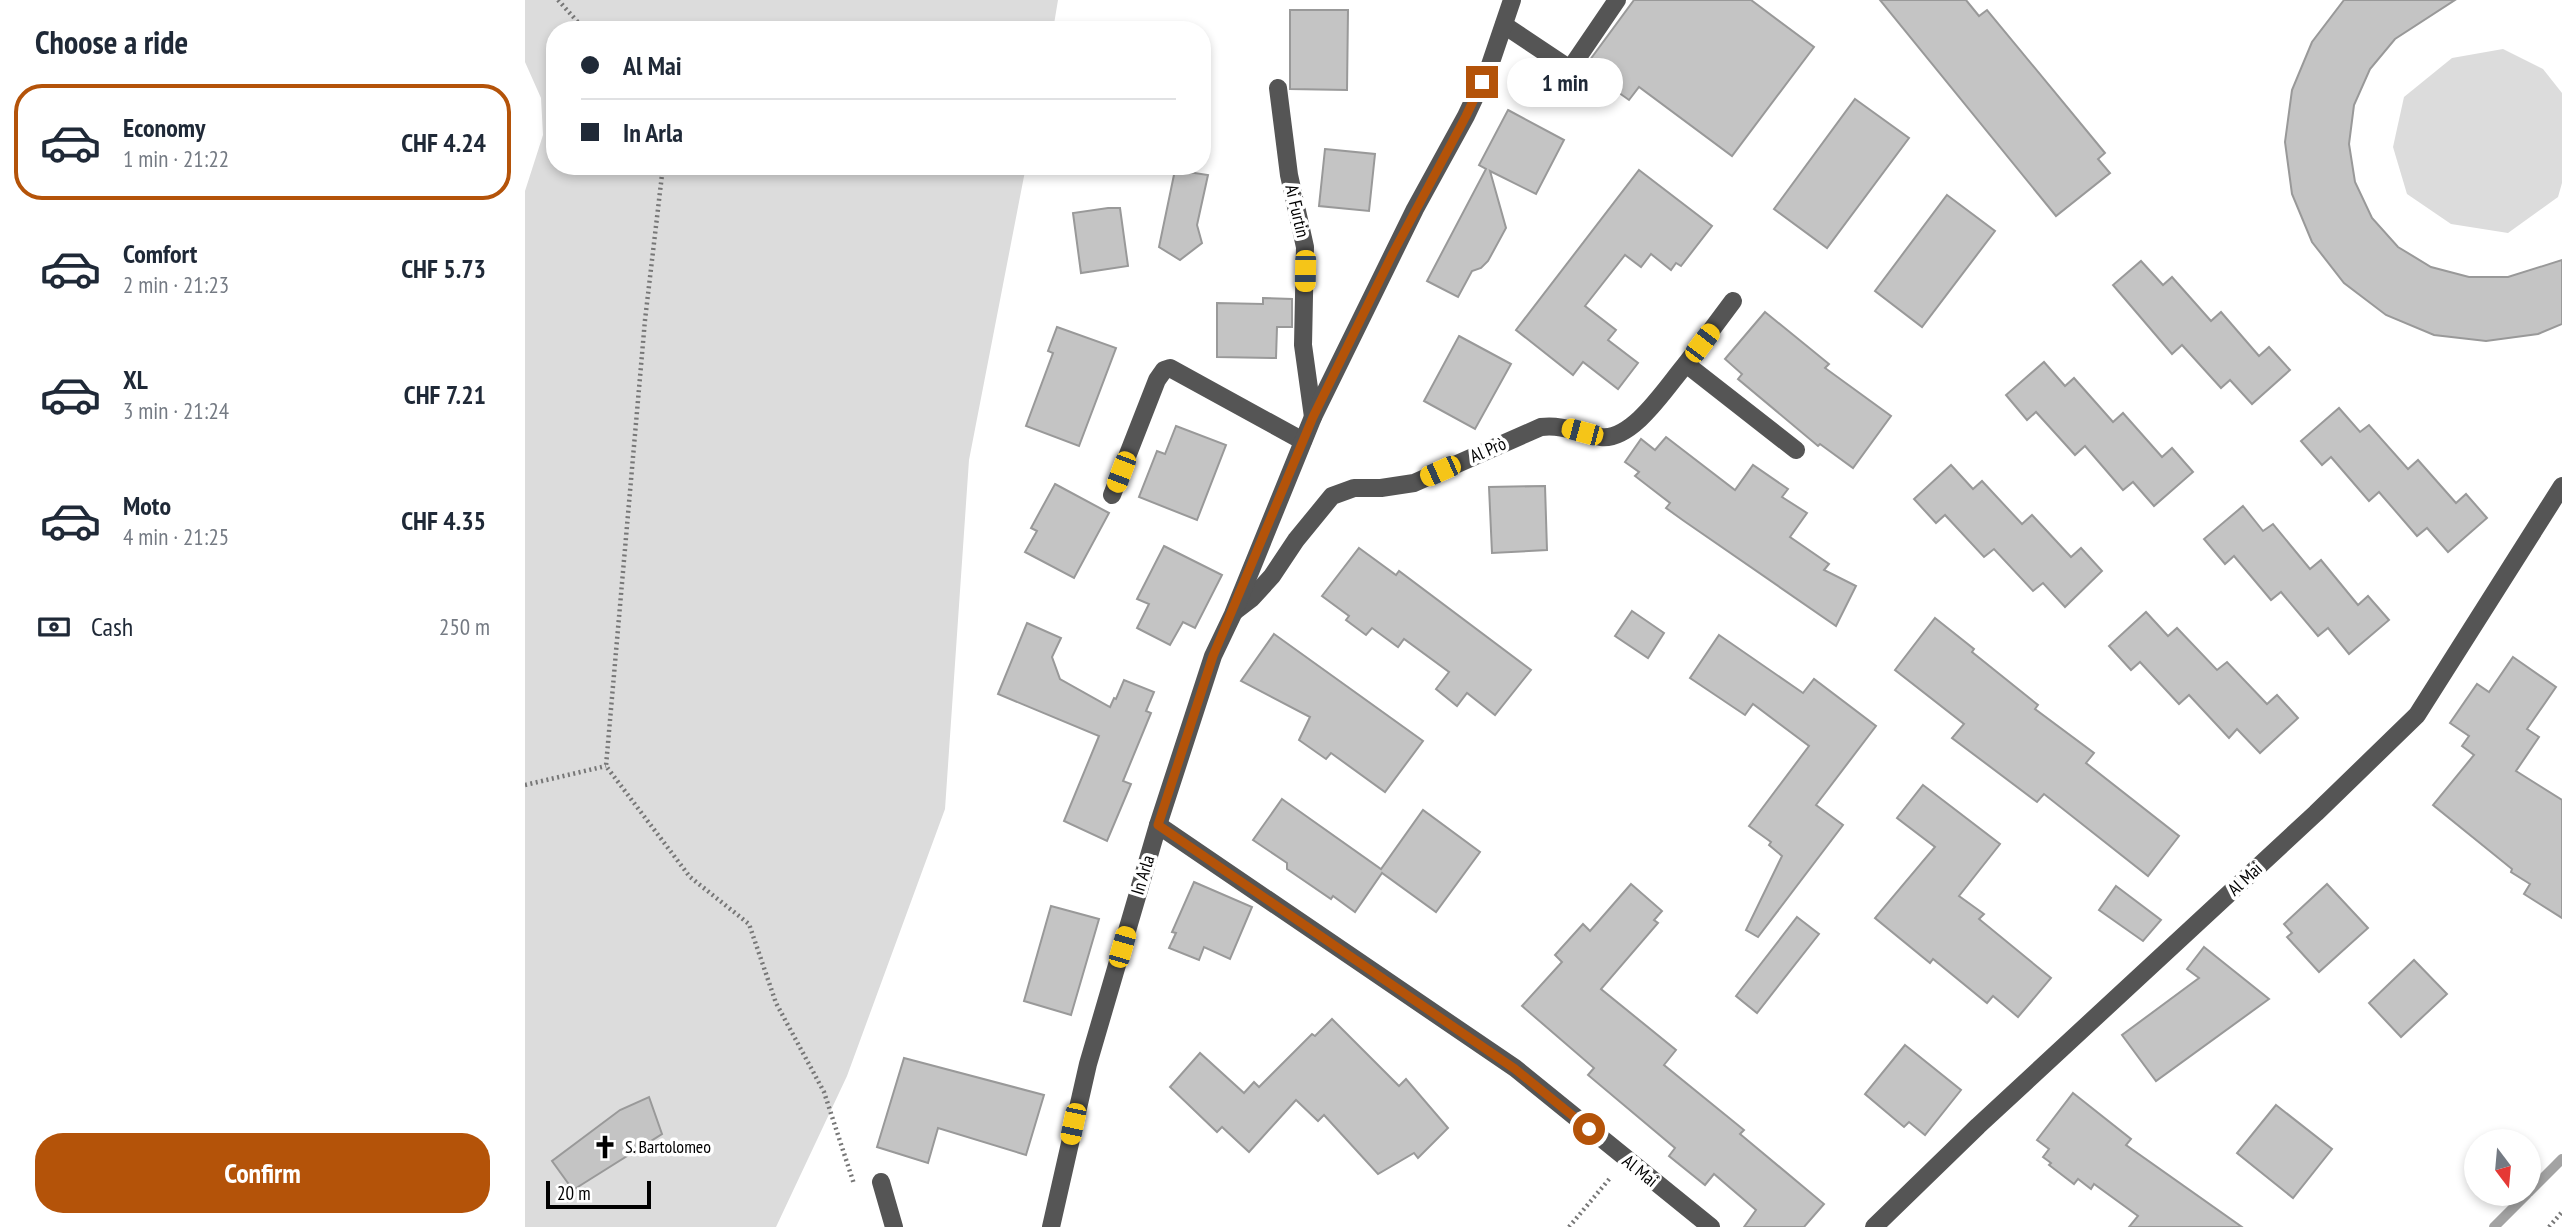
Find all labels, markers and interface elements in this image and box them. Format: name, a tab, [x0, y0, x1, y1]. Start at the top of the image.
text: Choose a ride	[35, 21, 188, 63]
text: Al Mai	[623, 49, 682, 82]
callout: 1 min	[1507, 57, 1622, 106]
route end	[1466, 66, 1498, 98]
text: 1 min	[1542, 68, 1588, 97]
icon: car	[39, 111, 102, 174]
text: Economy	[123, 111, 205, 144]
text: In Arla	[623, 116, 683, 149]
text: CHF 4.24	[401, 126, 486, 159]
text: 1 min · 21:22	[123, 144, 229, 173]
street label: Ai Furtin	[1280, 182, 1315, 240]
icon: car	[39, 237, 102, 300]
text: Comfort	[123, 237, 197, 270]
car	[1295, 250, 1316, 292]
text: CHF 5.73	[401, 252, 486, 285]
text: 2 min · 21:23	[123, 270, 229, 299]
car	[1681, 320, 1724, 366]
icon: car	[39, 363, 102, 426]
text: XL	[123, 363, 148, 396]
text: CHF 7.21	[404, 378, 486, 411]
text: 3 min · 21:24	[123, 396, 229, 425]
car	[1559, 416, 1606, 448]
street label: Al Prò	[1466, 432, 1509, 467]
car	[1104, 449, 1139, 495]
car	[1417, 453, 1464, 489]
icon: car	[39, 489, 102, 552]
text: Moto	[123, 489, 171, 522]
text: CHF 4.35	[401, 504, 486, 537]
text: 4 min · 21:25	[123, 522, 229, 551]
icon: cash	[35, 608, 73, 646]
text: Cash	[91, 610, 133, 643]
text: 250 m	[439, 612, 490, 641]
street label: In Arla	[1126, 852, 1159, 897]
street label: Al Mai	[2223, 857, 2267, 900]
car	[1107, 924, 1138, 970]
car	[1059, 1101, 1088, 1147]
route start	[1573, 1113, 1605, 1145]
north arrow	[2464, 1129, 2541, 1206]
map controls	[2464, 1129, 2541, 1206]
button: Confirm	[35, 1133, 490, 1213]
church icon: S. Bartolomeo	[591, 1133, 619, 1161]
place label: S. Bartolomeo	[625, 1135, 711, 1158]
street label: Al Mai	[1618, 1149, 1663, 1192]
scale bar	[546, 1178, 651, 1210]
text: 20 m	[557, 1181, 591, 1205]

